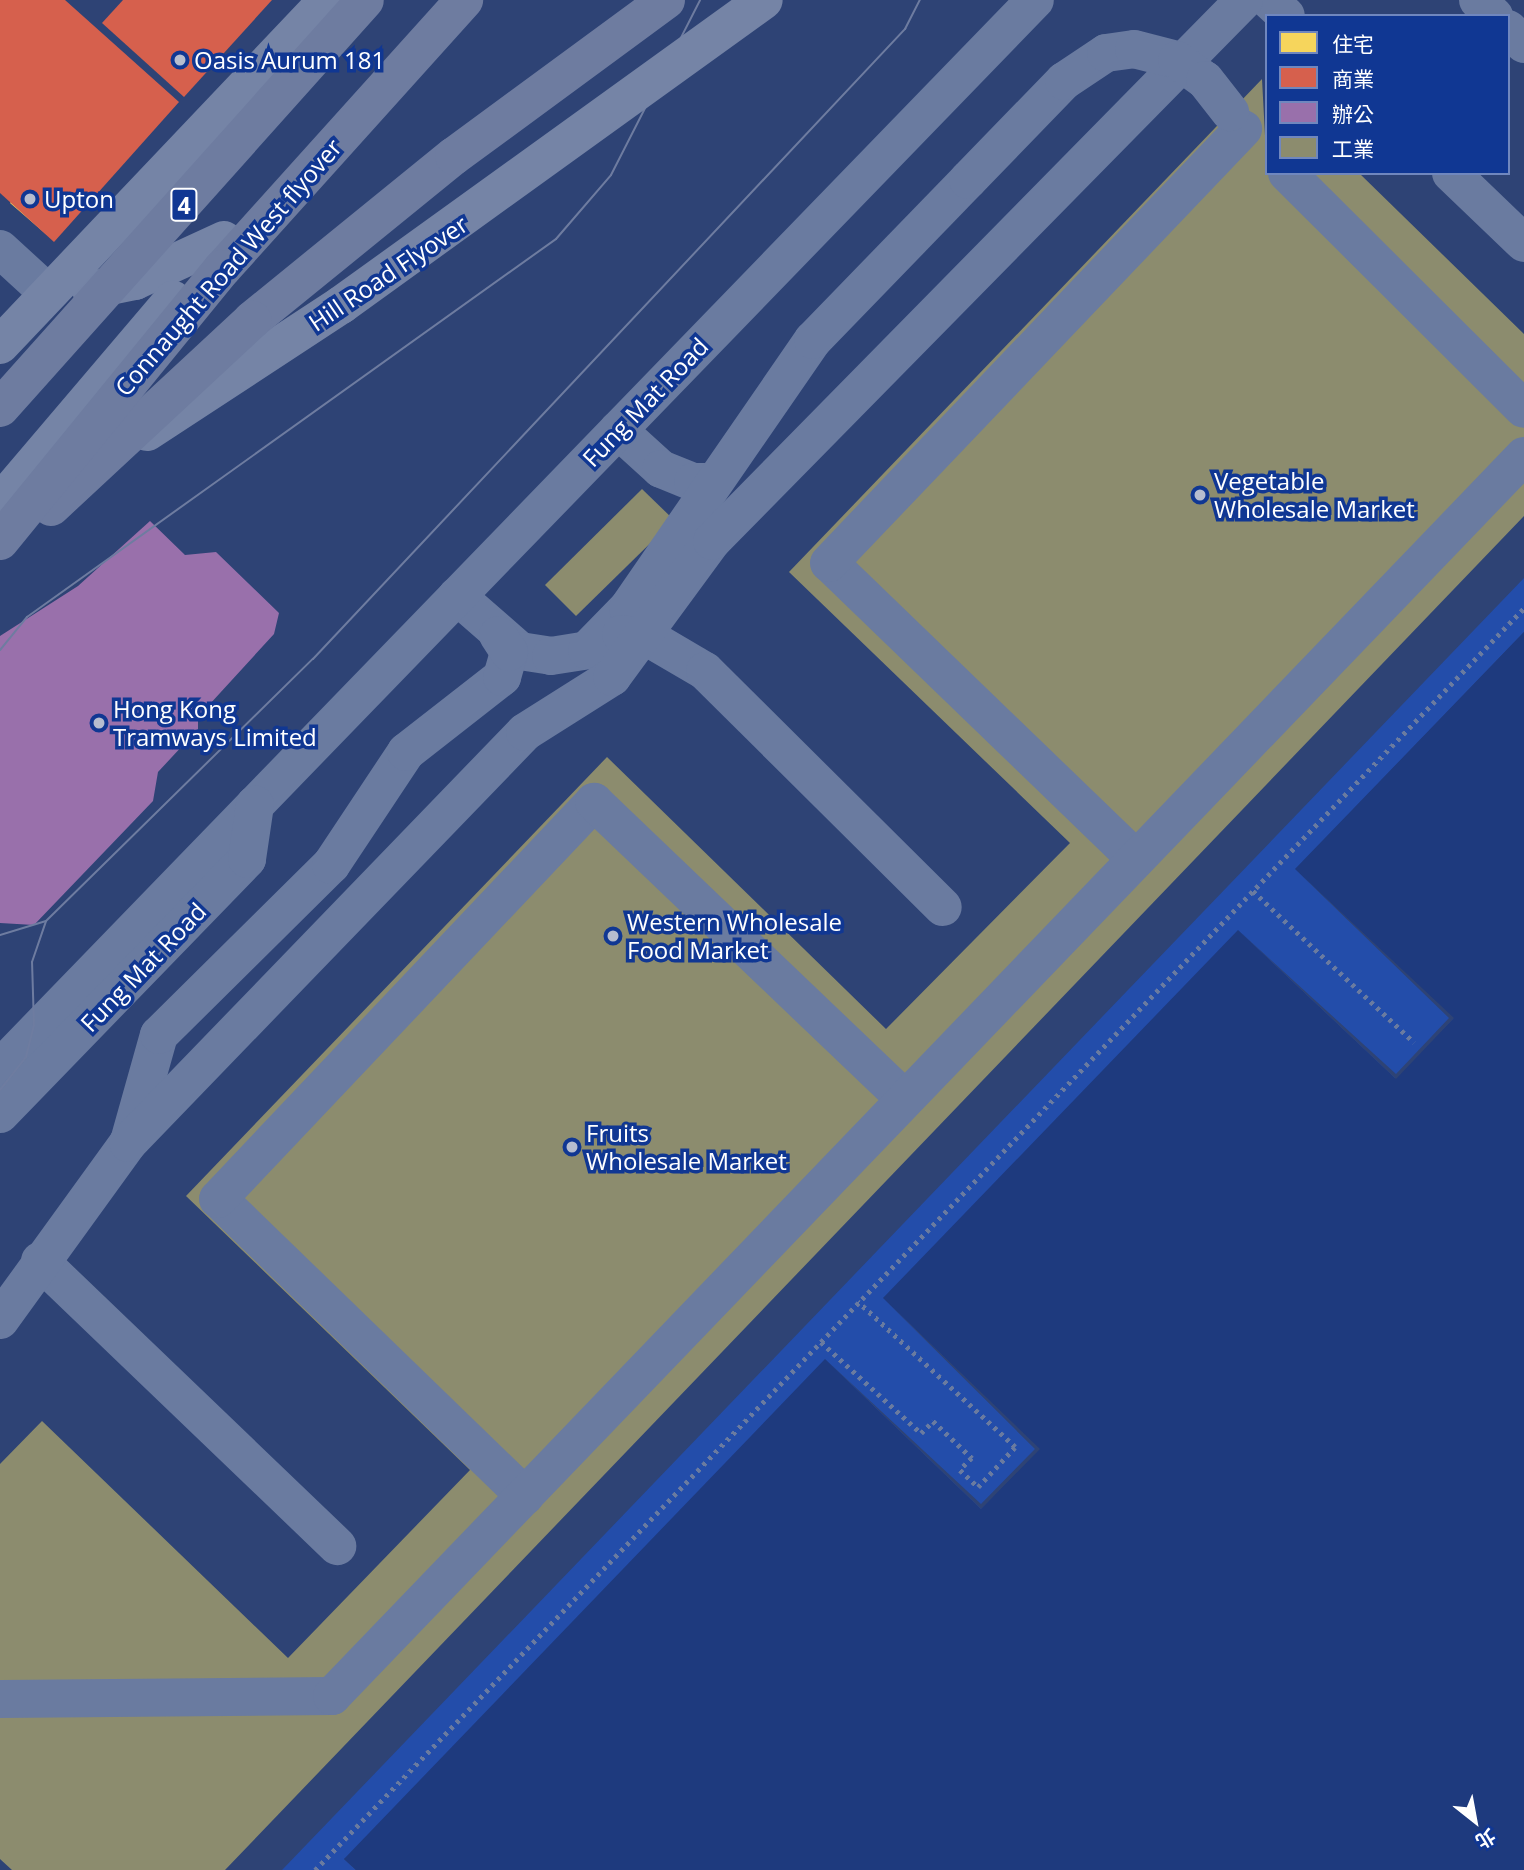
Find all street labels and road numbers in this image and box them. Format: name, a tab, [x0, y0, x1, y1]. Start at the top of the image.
street label: Connaught Road West flyover	[109, 133, 347, 401]
road number: 4	[170, 186, 198, 224]
street label: Hill Road Flyover	[303, 209, 473, 337]
street label: Fung Mat Road	[576, 332, 714, 472]
street label: Fung Mat Road	[74, 897, 212, 1037]

